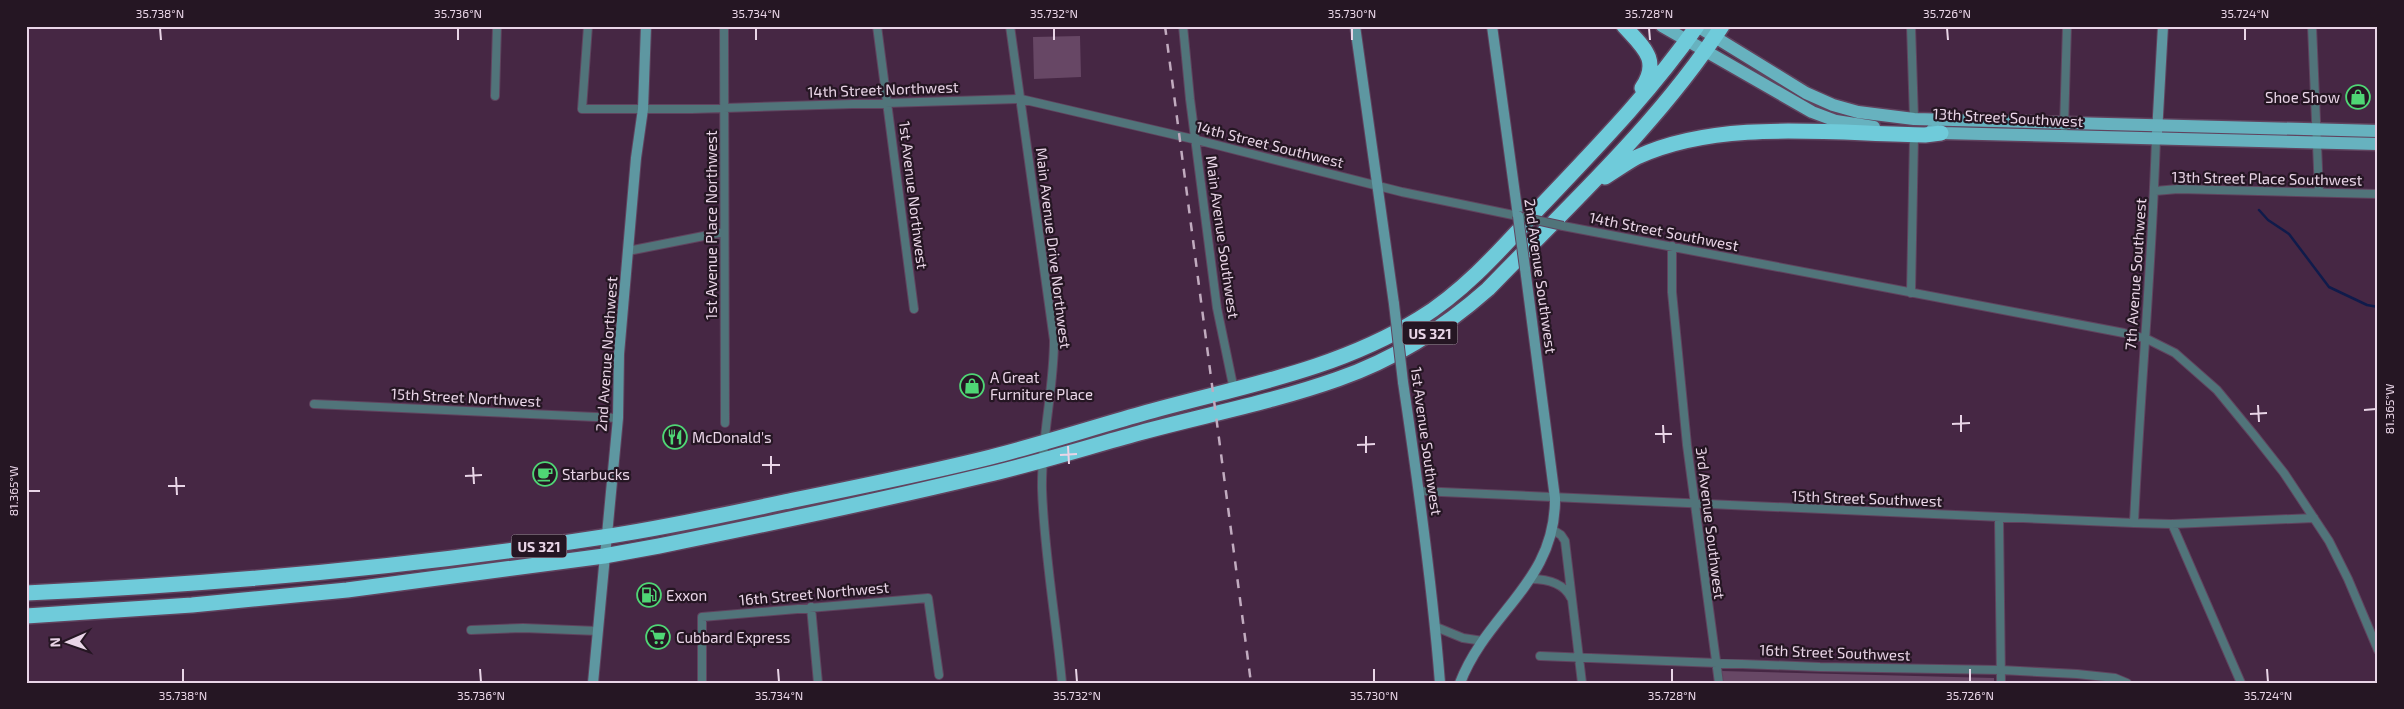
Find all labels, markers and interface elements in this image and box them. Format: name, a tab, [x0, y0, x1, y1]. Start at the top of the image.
text: 35.738°N	[136, 6, 184, 20]
text: 35.736°N	[434, 6, 482, 20]
text: 35.734°N	[732, 6, 780, 20]
text: 35.732°N	[1030, 6, 1078, 20]
text: 35.730°N	[1328, 6, 1376, 20]
text: 35.728°N	[1625, 6, 1673, 20]
text: 35.726°N	[1923, 6, 1971, 20]
text: 35.724°N	[2221, 6, 2269, 20]
street label: 14th Street Northwest	[807, 77, 959, 101]
shop icon: Shoe Show	[2345, 84, 2371, 110]
place label: Shoe Show	[2265, 88, 2340, 106]
street label: 13th Street Southwest	[1932, 104, 2084, 130]
street label: 14th Street Southwest	[1194, 117, 1346, 171]
street label: 1st Avenue Northwest	[896, 120, 932, 270]
street label: 1st Avenue Place Northwest	[702, 130, 720, 320]
street label: Main Avenue Drive Northwest	[1033, 146, 1075, 350]
street label: Main Avenue Southwest	[1203, 155, 1243, 320]
street label: 13th Street Place Southwest	[2171, 167, 2363, 189]
street label: 7th Avenue Southwest	[2121, 197, 2149, 351]
street label: 2nd Avenue Southwest	[1521, 198, 1561, 355]
street label: 14th Street Southwest	[1588, 208, 1740, 254]
street label: 2nd Avenue Northwest	[592, 275, 620, 432]
road number: US 321	[1402, 322, 1458, 344]
street label: 1st Avenue Southwest	[1408, 366, 1446, 517]
place label: A Great Furniture Place	[990, 368, 1093, 403]
shop icon: A Great Furniture Place	[959, 373, 985, 399]
street label: 15th Street Northwest	[391, 384, 542, 410]
text: 81.365°W	[2382, 384, 2396, 434]
restaurant icon: McDonald's	[662, 424, 688, 450]
place label: McDonald's	[692, 428, 772, 446]
street label: 3rd Avenue Southwest	[1693, 446, 1729, 600]
cafe icon: Starbucks	[532, 461, 558, 487]
place label: Starbucks	[562, 465, 630, 483]
text: 81.365°W	[6, 466, 20, 516]
street label: 15th Street Southwest	[1792, 486, 1943, 510]
road number: US 321	[512, 534, 566, 558]
street label: 16th Street Northwest	[738, 577, 890, 609]
fuel station icon: Exxon	[636, 582, 662, 608]
place label: Exxon	[666, 586, 707, 604]
north arrow	[42, 616, 92, 666]
supermarket icon: Cubbard Express	[645, 624, 671, 650]
place label: Cubbard Express	[676, 628, 790, 646]
text: N	[46, 637, 63, 648]
street label: 16th Street Southwest	[1759, 640, 1911, 664]
text: 35.738°N	[159, 688, 207, 702]
text: 35.736°N	[457, 688, 505, 702]
text: 35.734°N	[755, 688, 803, 702]
text: 35.732°N	[1053, 688, 1101, 702]
text: 35.730°N	[1350, 688, 1398, 702]
text: 35.728°N	[1648, 688, 1696, 702]
text: 35.726°N	[1946, 688, 1994, 702]
text: 35.724°N	[2244, 688, 2292, 702]

